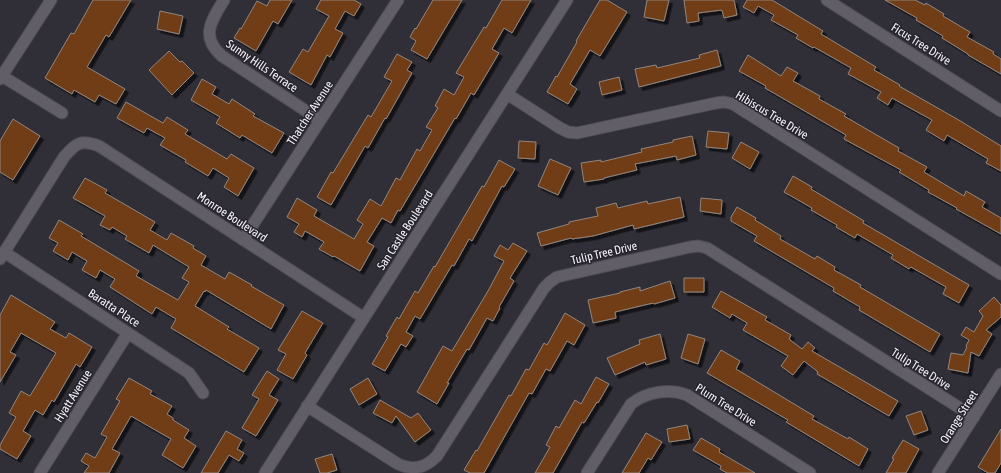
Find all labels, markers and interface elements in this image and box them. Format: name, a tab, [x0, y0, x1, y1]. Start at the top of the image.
street label: Ficus Tree Drive	[889, 20, 953, 68]
street label: Sunny Hills Terrace	[224, 37, 300, 95]
street label: Thatcher Avenue	[284, 78, 336, 148]
street label: Hibiscus Tree Drive	[733, 88, 811, 142]
street label: San Castle Boulevard	[374, 188, 436, 272]
street label: Monroe Boulevard	[194, 189, 270, 245]
street label: Tulip Tree Drive	[569, 239, 639, 267]
street label: Baratta Place	[86, 286, 142, 330]
street label: Tulip Tree Drive	[889, 345, 953, 393]
street label: Hyatt Avenue	[51, 367, 95, 425]
street label: Plum Tree Drive	[693, 381, 759, 429]
street label: Orange Street	[937, 387, 981, 446]

